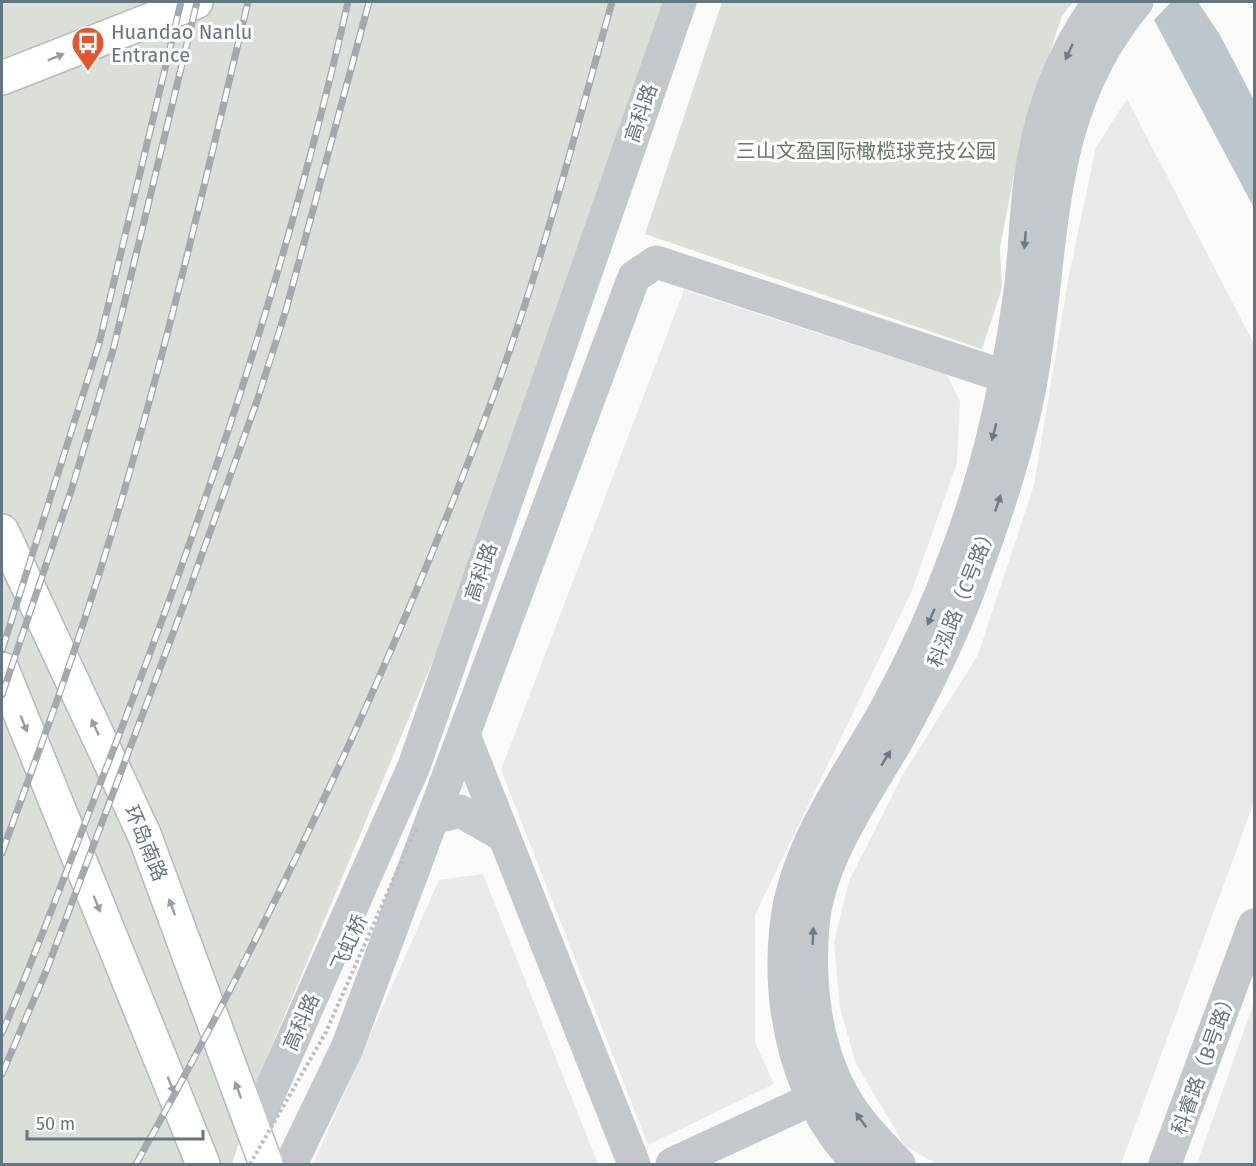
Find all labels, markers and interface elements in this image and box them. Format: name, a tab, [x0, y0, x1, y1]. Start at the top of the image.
place label: Huandao Nanlu Entrance	[111, 20, 252, 67]
bus stop icon: Huandao Nanlu Entrance	[70, 25, 106, 72]
one-way arrow	[1064, 43, 1073, 60]
one-way arrow	[47, 51, 65, 61]
street label: 高科路	[620, 81, 662, 145]
park label: 三山文盈国际橄榄球竞技公园	[736, 139, 996, 163]
one-way arrow	[1020, 231, 1029, 250]
one-way arrow	[989, 423, 998, 441]
one-way arrow	[993, 493, 1003, 511]
street label: 科泓路（C号路）	[923, 521, 1001, 671]
street label: 高科路	[460, 540, 502, 604]
one-way arrow	[927, 608, 936, 625]
one-way arrow	[19, 715, 29, 733]
one-way arrow	[90, 718, 100, 736]
one-way arrow	[881, 749, 892, 766]
street label: 环岛南路	[119, 801, 173, 885]
one-way arrow	[92, 896, 102, 914]
one-way arrow	[166, 897, 176, 915]
street label: 飞虹桥	[326, 911, 372, 975]
one-way arrow	[808, 927, 818, 946]
street label: 科睿路（B号路）	[1167, 986, 1241, 1138]
street label: 高科路	[278, 990, 324, 1054]
one-way arrow	[167, 1076, 176, 1094]
one-way arrow	[233, 1081, 243, 1099]
scale bar	[27, 1103, 202, 1141]
text: 50 m	[36, 1113, 75, 1135]
one-way arrow	[855, 1113, 867, 1129]

